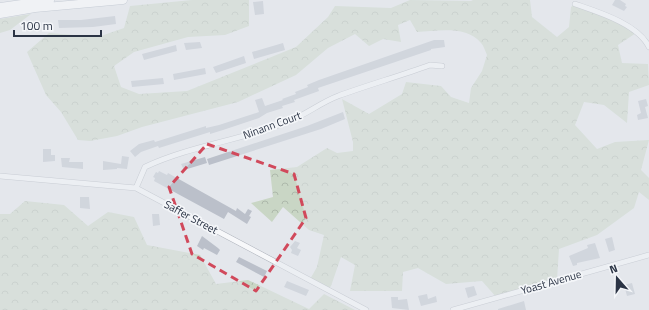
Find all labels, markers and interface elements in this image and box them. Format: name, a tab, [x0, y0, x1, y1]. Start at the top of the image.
scale bar	[14, 12, 101, 38]
text: 100 m	[20, 16, 53, 35]
street label: Ninann Court	[241, 107, 303, 143]
street label: Saffer Street	[161, 196, 221, 238]
north arrow	[597, 258, 637, 298]
text: N	[607, 260, 620, 277]
street label: Yoast Avenue	[519, 266, 584, 298]

